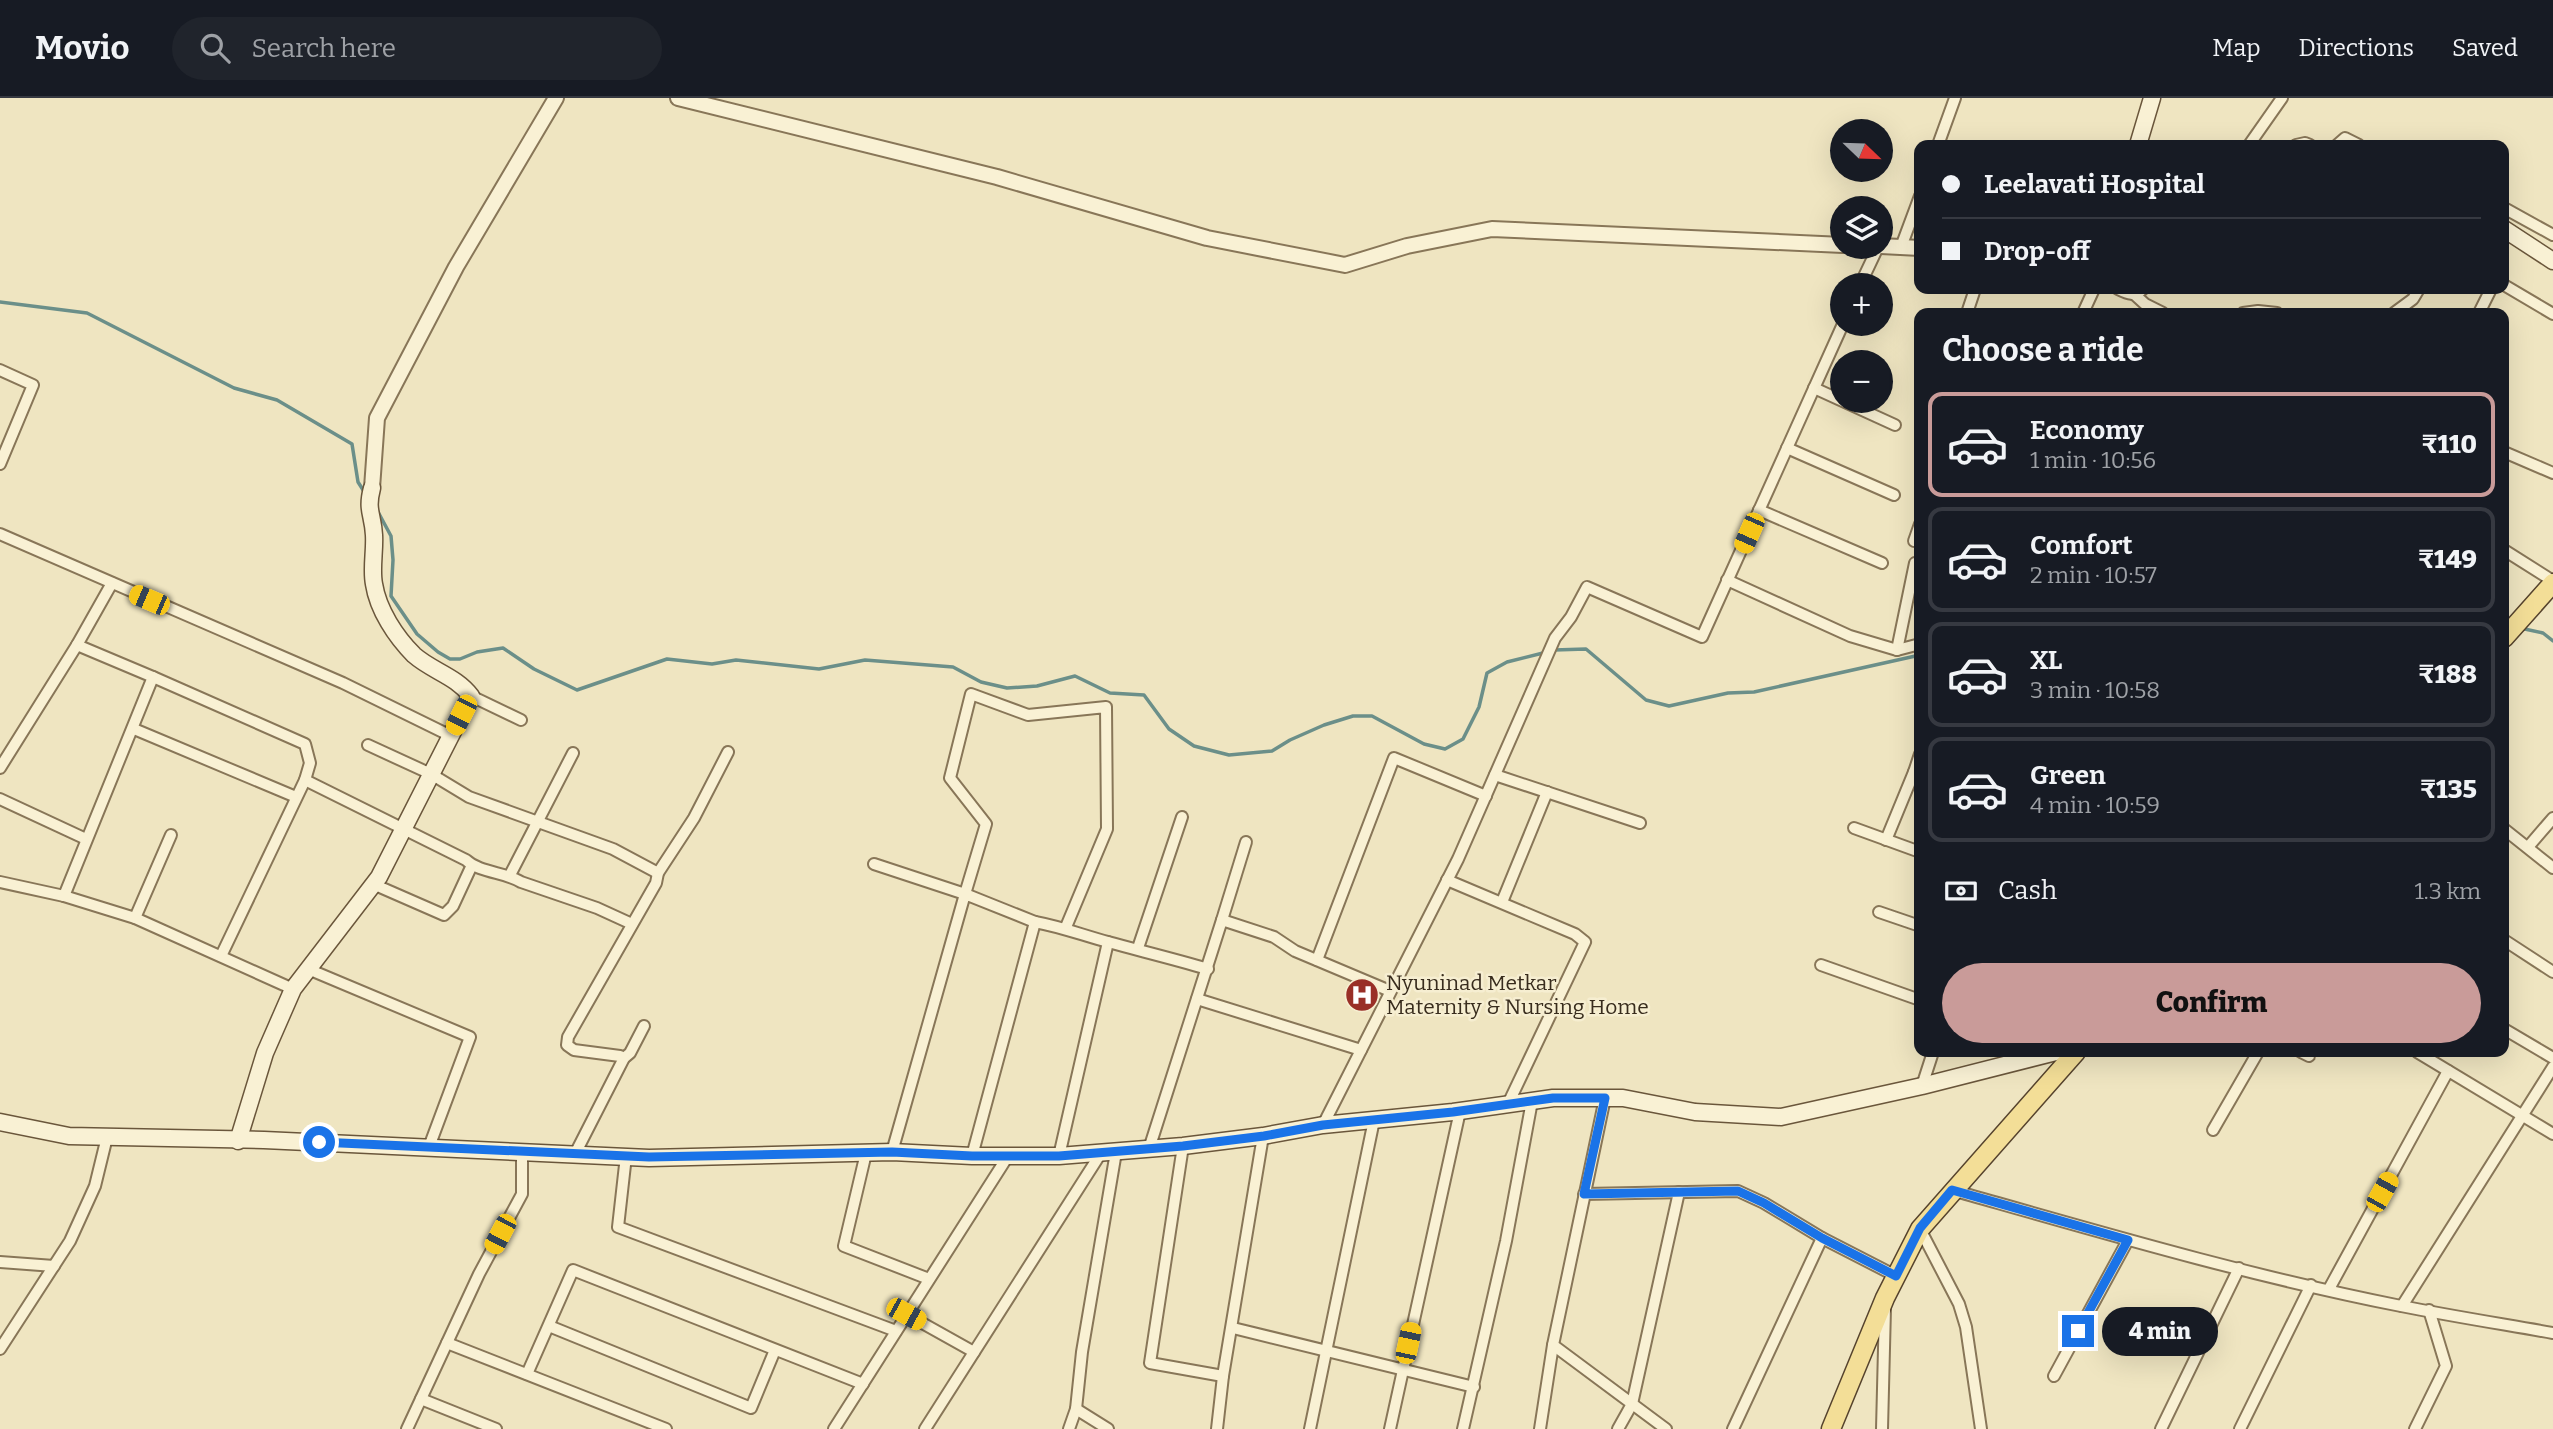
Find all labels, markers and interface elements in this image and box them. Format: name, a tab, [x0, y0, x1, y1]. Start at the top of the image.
search box	[172, 17, 662, 80]
text: Movio	[35, 28, 130, 68]
icon: search	[196, 29, 234, 67]
text: Search here	[252, 33, 396, 64]
text: Map	[2212, 34, 2261, 62]
text: Directions	[2299, 34, 2414, 62]
text: Saved	[2452, 34, 2518, 62]
north arrow	[1830, 119, 1894, 182]
map controls	[1830, 119, 1893, 413]
text: Leelavati Hospital	[1984, 169, 2205, 200]
button: layers	[1830, 196, 1893, 259]
text: Drop-off	[1984, 236, 2090, 267]
button: +	[1830, 273, 1893, 336]
text: Choose a ride	[1942, 331, 2143, 369]
button: −	[1830, 350, 1893, 413]
icon: car	[1946, 413, 2009, 476]
text: Economy	[2030, 415, 2144, 446]
text: ₹110	[2421, 429, 2477, 460]
text: 1 min · 10:56	[2030, 446, 2156, 474]
car	[1731, 510, 1768, 556]
icon: car	[1946, 528, 2009, 591]
text: Comfort	[2030, 530, 2133, 561]
text: ₹149	[2418, 544, 2477, 575]
text: 2 min · 10:57	[2030, 561, 2157, 589]
car	[126, 582, 173, 618]
icon: car	[1946, 643, 2009, 706]
text: XL	[2030, 645, 2062, 676]
text: ₹188	[2418, 659, 2477, 690]
text: 3 min · 10:58	[2030, 676, 2160, 704]
car	[443, 692, 480, 738]
icon: car	[1946, 758, 2009, 821]
text: Green	[2030, 760, 2106, 791]
text: ₹135	[2420, 774, 2477, 805]
text: 4 min · 10:59	[2030, 791, 2160, 819]
icon: cash	[1942, 872, 1980, 910]
text: Cash	[1998, 875, 2057, 906]
text: 1.3 km	[2414, 877, 2481, 905]
button: Confirm	[1942, 963, 2481, 1043]
place label: Nyuninad Metkar Maternity & Nursing Home	[1386, 970, 1649, 1020]
hospital icon: Nyuninad Metkar Maternity & Nursing Home	[1343, 976, 1381, 1014]
route start	[303, 1126, 335, 1158]
car	[2363, 1169, 2402, 1215]
car	[481, 1211, 520, 1257]
car	[883, 1295, 930, 1333]
callout: 4 min	[2102, 1306, 2218, 1356]
route end	[2062, 1315, 2094, 1347]
text: 4 min	[2129, 1317, 2191, 1345]
car	[1394, 1320, 1423, 1366]

